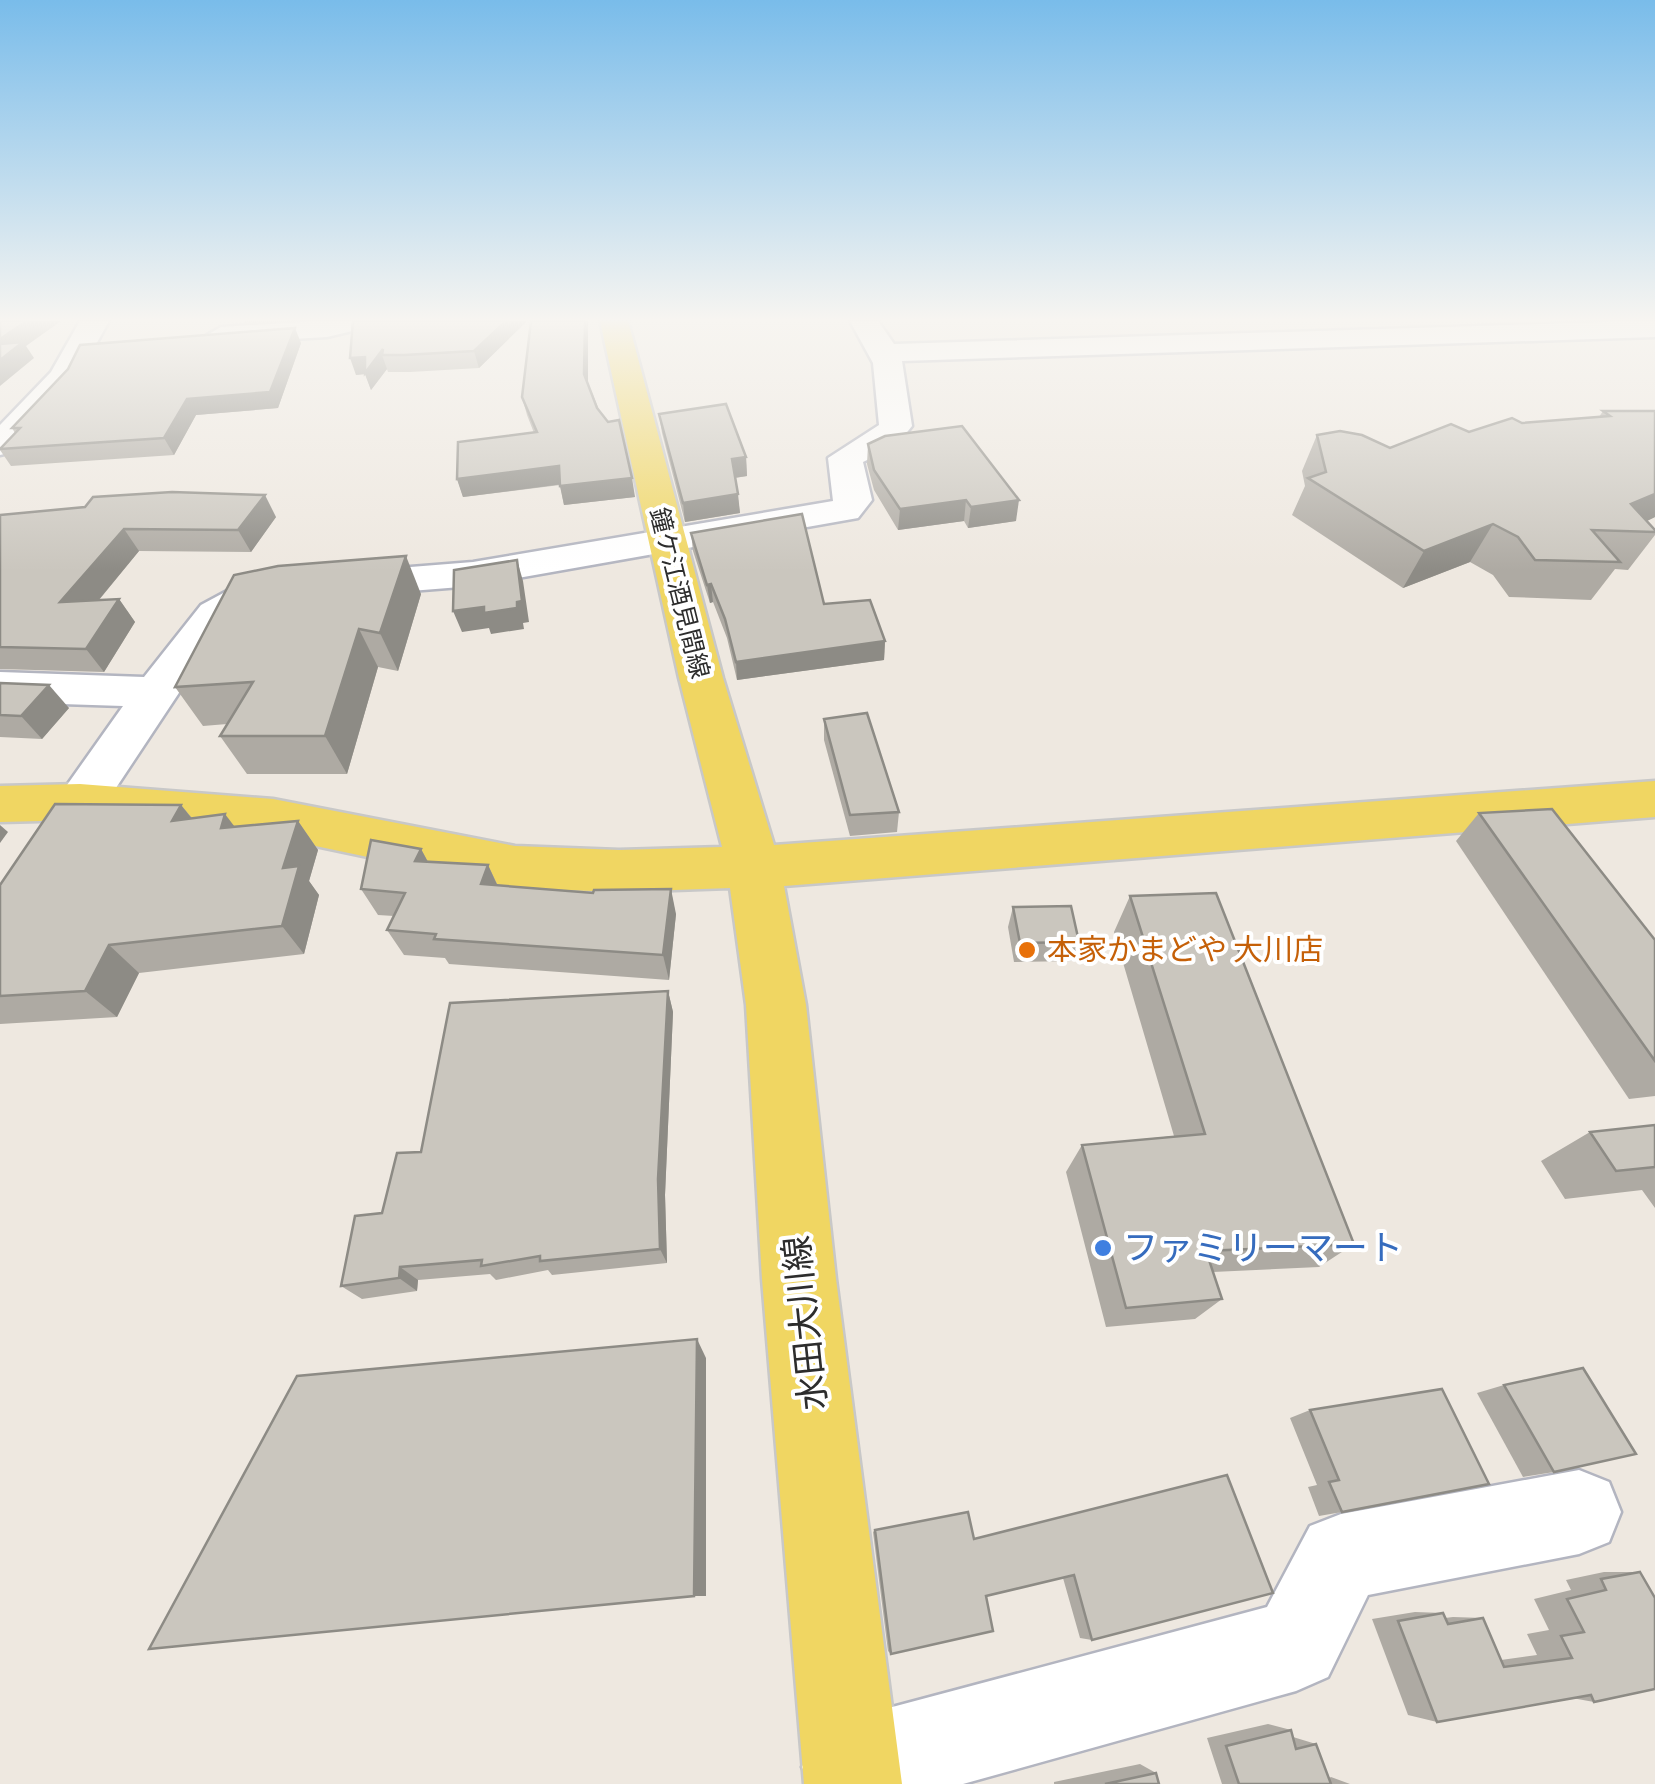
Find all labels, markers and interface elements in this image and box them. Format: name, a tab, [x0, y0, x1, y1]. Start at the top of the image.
street label: 鐘ケ江酒見間線	[640, 504, 718, 683]
place label: 本家かまどや 大川店	[1047, 929, 1323, 972]
marker: 本家かまどや 大川店	[1016, 939, 1038, 961]
place label: ファミリーマート	[1123, 1224, 1403, 1274]
street label: 水田大川線	[772, 1233, 840, 1413]
marker: ファミリーマート	[1092, 1237, 1114, 1259]

